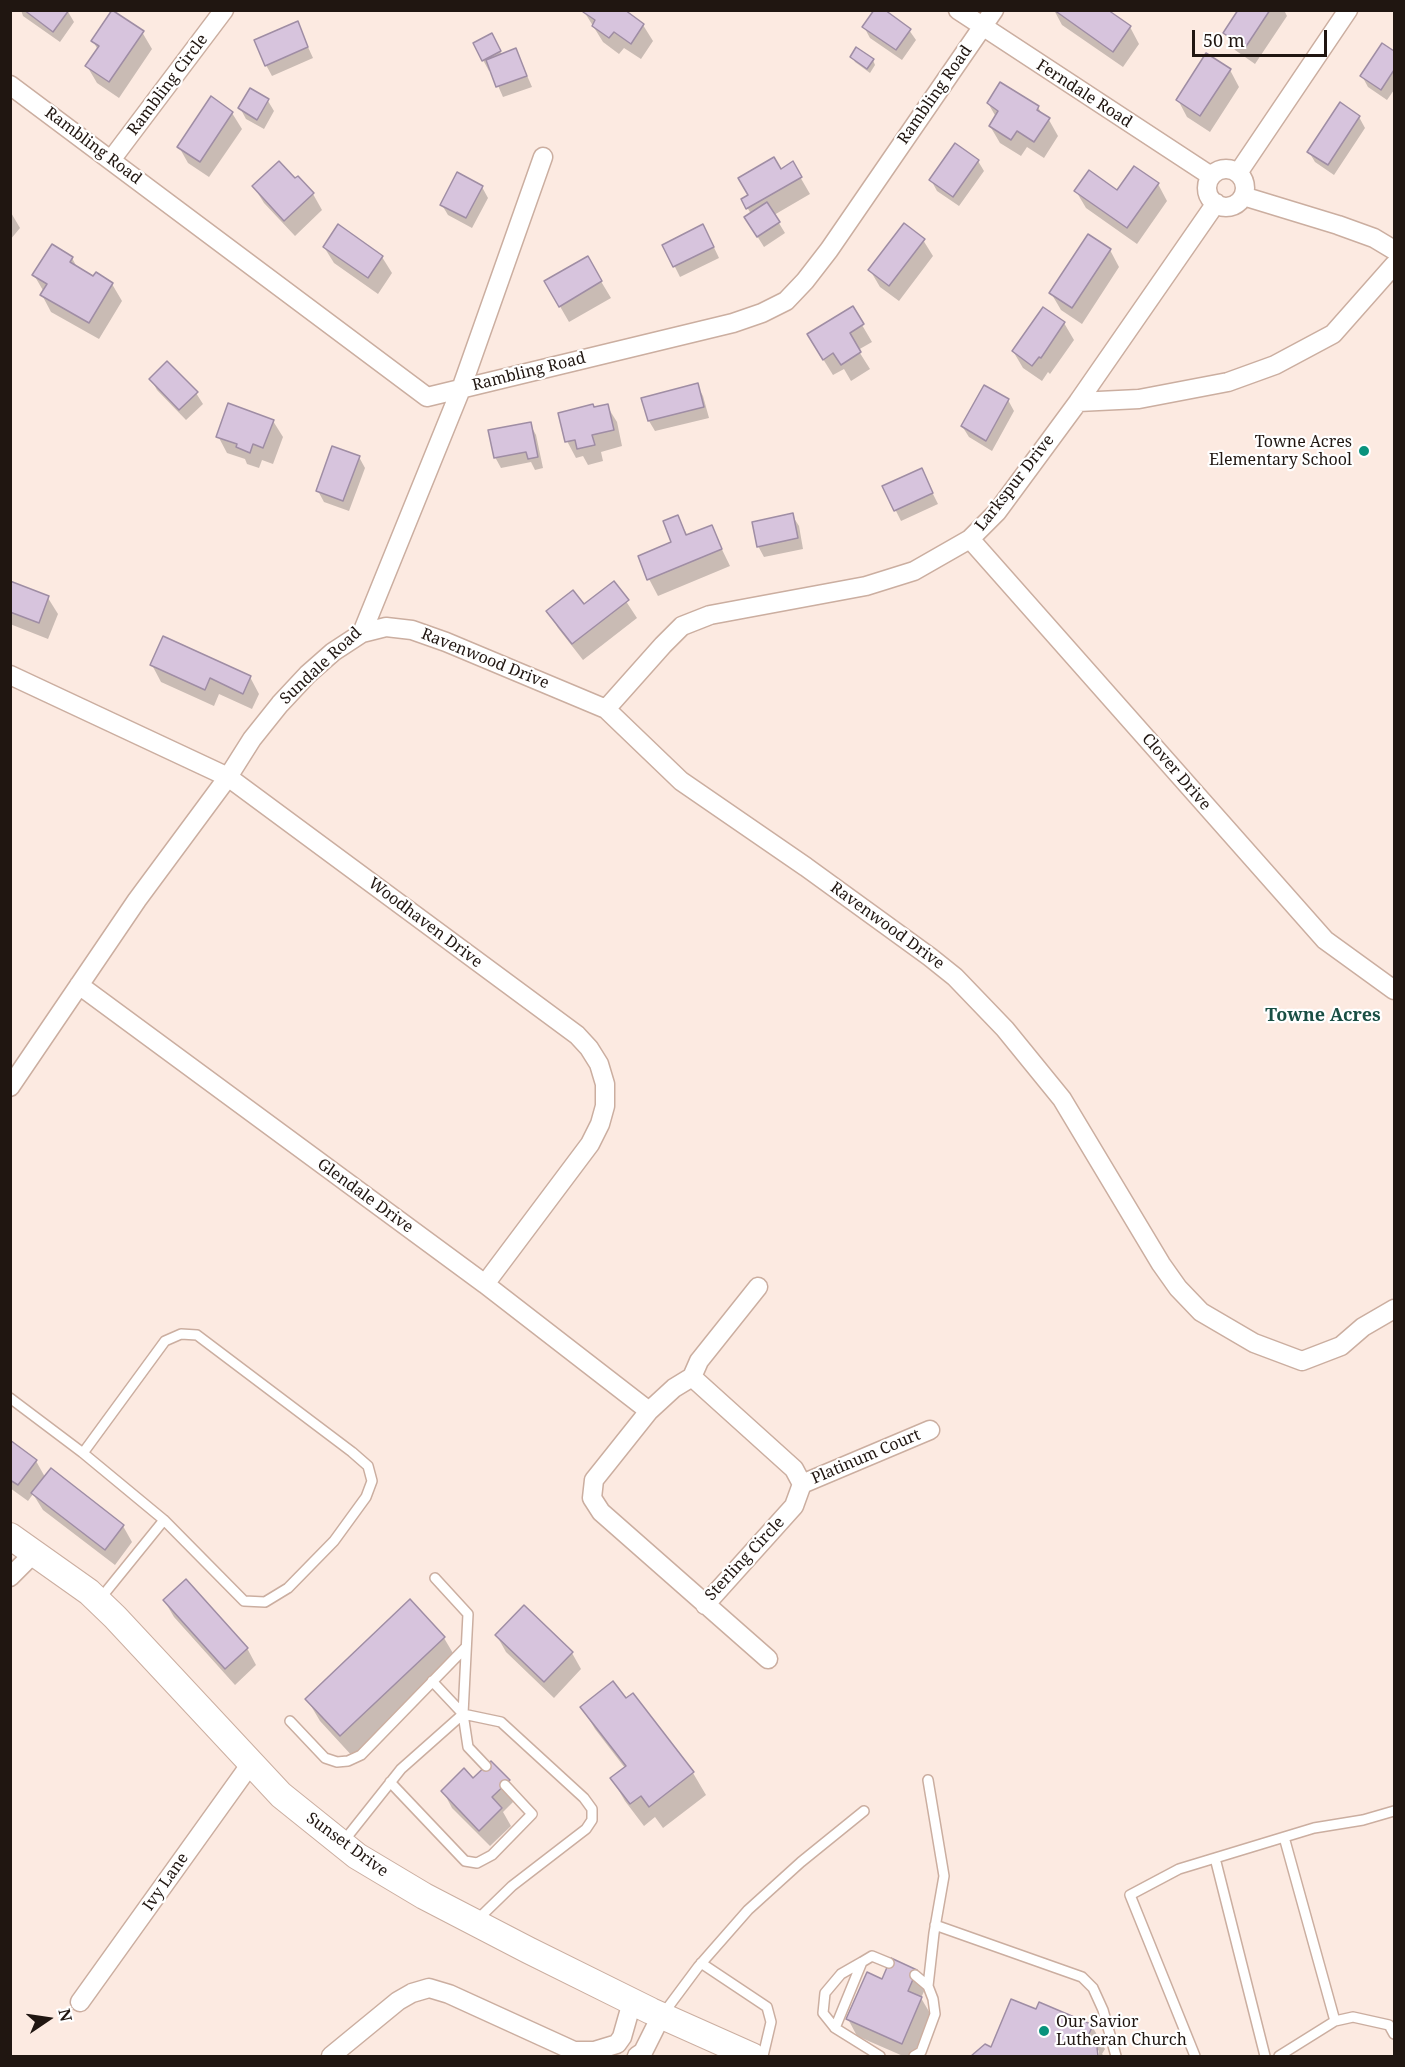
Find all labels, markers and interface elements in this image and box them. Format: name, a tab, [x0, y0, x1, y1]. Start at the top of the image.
scale bar	[1195, 18, 1330, 56]
text: 50 m	[1203, 28, 1245, 52]
street label: Rambling Circle	[124, 31, 212, 139]
street label: Rambling Road	[894, 42, 976, 148]
street label: Ferndale Road	[1033, 56, 1135, 132]
street label: Rambling Road	[41, 103, 145, 189]
street label: Rambling Road	[470, 349, 588, 395]
street label: Larkspur Drive	[971, 431, 1059, 535]
place label: Towne Acres Elementary School	[1209, 432, 1352, 470]
marker: Towne Acres Elementary School	[1357, 444, 1371, 458]
street label: Sundale Road	[276, 623, 366, 709]
street label: Ravenwood Drive	[418, 625, 552, 693]
street label: Clover Drive	[1137, 730, 1215, 814]
street label: Woodhaven Drive	[364, 874, 486, 972]
street label: Ravenwood Drive	[826, 878, 948, 974]
district label: Towne Acres	[1265, 1005, 1381, 1027]
street label: Glendale Drive	[313, 1155, 417, 1237]
street label: Platinum Court	[809, 1425, 923, 1489]
street label: Sterling Circle	[701, 1513, 789, 1605]
street label: Sunset Drive	[302, 1809, 392, 1881]
street label: Ivy Lane	[139, 1849, 193, 1915]
north arrow	[18, 1989, 78, 2049]
text: N	[53, 2006, 78, 2024]
place label: Our Savior Lutheran Church	[1056, 2012, 1187, 2050]
marker: Our Savior Lutheran Church	[1037, 2024, 1051, 2038]

